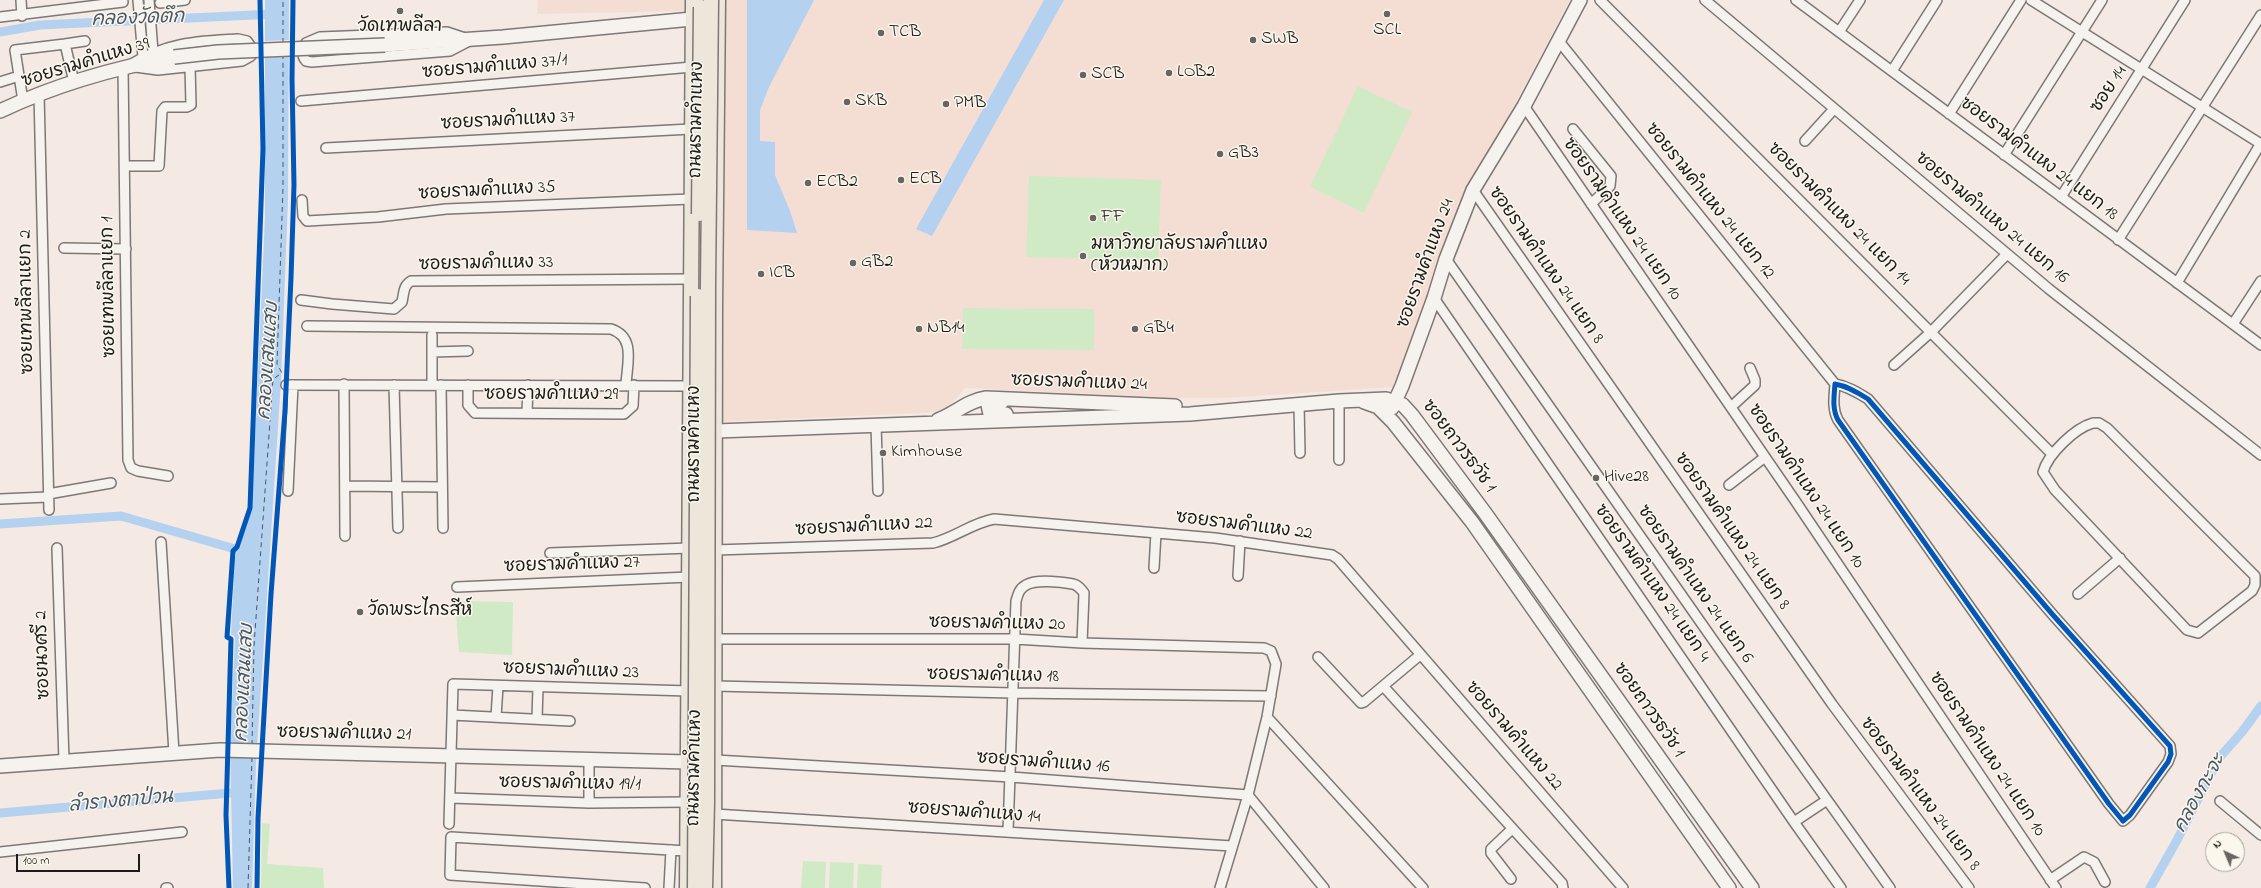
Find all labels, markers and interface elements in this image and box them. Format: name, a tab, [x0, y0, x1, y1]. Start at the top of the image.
marker: วัดเทพลีลา	[395, 6, 405, 16]
water label: คลองวัดตึก	[91, 7, 185, 33]
marker: SCL	[1382, 9, 1392, 19]
place label: วัดเทพลีลา	[358, 17, 442, 39]
place label: SCL	[1373, 20, 1401, 42]
place label: TCB	[889, 22, 921, 44]
marker: TCB	[876, 28, 886, 38]
place label: SWB	[1261, 29, 1299, 51]
street label: ซอยรามคำแหง 39	[19, 34, 153, 94]
marker: SWB	[1248, 35, 1258, 45]
street label: ซอยรามคำแหง 37/1	[421, 51, 569, 85]
street label: ถนนรามคำแหง	[686, 61, 710, 179]
place label: LOB2	[1177, 62, 1215, 84]
street label: ซอย 14	[2087, 63, 2133, 117]
place label: SCB	[1091, 64, 1125, 86]
marker: LOB2	[1164, 68, 1174, 78]
marker: SCB	[1078, 70, 1088, 80]
place label: SKB	[855, 91, 887, 113]
place label: PMB	[954, 93, 986, 115]
street label: ซอยรามคำแหง 24 แยก 18	[1955, 93, 2121, 227]
marker: SKB	[842, 97, 852, 107]
marker: PMB	[941, 99, 951, 109]
street label: ซอยรามคำแหง 37	[440, 108, 576, 136]
street label: ซอยรามคำแหง 24 แยก 12	[1639, 120, 1779, 284]
street label: ซอยรามคำแหง 24 แยก 10	[1557, 135, 1685, 305]
street label: ซอยรามคำแหง 24 แยก 14	[1762, 139, 1914, 291]
place label: GB3	[1228, 143, 1259, 165]
street label: ซอยรามคำแหง 24 แยก 16	[1910, 148, 2072, 290]
marker: GB3	[1215, 149, 1225, 159]
place label: ECB	[909, 169, 942, 191]
place label: ECB2	[816, 172, 858, 194]
marker: ECB	[896, 175, 906, 185]
street label: ซอยรามคำแหง 35	[418, 178, 556, 206]
marker: ECB2	[803, 178, 813, 188]
street label: ซอยรามคำแหง 24 แยก 8	[1483, 183, 1607, 349]
street label: ซอยรามคำแหง 24	[1394, 196, 1460, 332]
place label: FF	[1101, 207, 1124, 229]
marker: FF	[1088, 213, 1098, 223]
street label: ซอยเทพลีลาแยก 1	[98, 216, 122, 358]
street label: ซอยเทพลีลาแยก 2	[16, 230, 40, 374]
place label: มหาวิทยาลัยรามคำแหง (หัวหมาก)	[1091, 235, 1268, 278]
marker: มหาวิทยาลัยรามคำแหง (หัวหมาก)	[1078, 251, 1088, 261]
place label: GB2	[861, 252, 893, 274]
street label: ซอยรามคำแหง 33	[418, 253, 554, 277]
marker: GB2	[848, 258, 858, 268]
place label: ICB	[769, 263, 795, 285]
marker: ICB	[756, 269, 766, 279]
water label: คลองแสนแสบ	[255, 301, 285, 421]
place label: NB14	[927, 318, 964, 340]
place label: GB4	[1143, 318, 1174, 340]
marker: NB14	[914, 324, 924, 334]
marker: GB4	[1130, 324, 1140, 334]
street label: ซอยรามคำแหง 24	[1011, 371, 1147, 397]
street label: ซอยรามคำแหง 29	[484, 385, 618, 407]
street label: ถนนรามคำแหง	[685, 386, 707, 502]
street label: ซอยถาวรธวัช 1	[1416, 396, 1500, 498]
street label: ซอยรามคำแหง 24 แยก 10	[1742, 401, 1868, 573]
place label: Kimhouse	[891, 442, 962, 464]
marker: Kimhouse	[878, 448, 888, 458]
street label: ซอยรามคำแหง 24 แยก 8	[1669, 449, 1793, 615]
place label: Hive28	[1604, 467, 1649, 489]
marker: Hive28	[1591, 473, 1601, 483]
street label: ซอยรามคำแหง 24 แยก 4	[1588, 501, 1714, 667]
street label: ซอยรามคำแหง 24 แยก 6	[1631, 502, 1757, 668]
street label: ซอยรามคำแหง 22	[1174, 508, 1314, 546]
street label: ซอยรามคำแหง 22	[795, 514, 933, 542]
street label: ซอยรามคำแหง 27	[504, 553, 640, 579]
place label: วัดพระไกรสีห์	[368, 601, 472, 623]
marker: วัดพระไกรสีห์	[355, 607, 365, 617]
street label: ซอยนวศรี 2	[32, 610, 56, 700]
street label: ซอยรามคำแหง 20	[929, 613, 1065, 637]
water label: คลองแสนแสบ	[232, 623, 260, 743]
street label: ซอยรามคำแหง 23	[503, 659, 639, 685]
street label: ซอยถาวรธวัช 1	[1607, 660, 1689, 762]
street label: ซอยรามคำแหง 18	[927, 665, 1059, 689]
street label: ซอยรามคำแหง 24 แยก 10	[1923, 669, 2049, 841]
street label: ซอยรามคำแหง 22	[1460, 678, 1566, 796]
street label: ถนนรามคำแหง	[684, 709, 708, 827]
street label: ซอยรามคำแหง 24 แยก 8	[1854, 714, 1984, 876]
street label: ซอยรามคำแหง 21	[277, 723, 411, 747]
street label: ซอยรามคำแหง 16	[976, 749, 1110, 779]
water label: คลองกะจะ	[2170, 751, 2232, 837]
street label: ซอยรามคำแหง 19/1	[499, 773, 641, 797]
water label: ลำรางตาป่วน	[68, 787, 174, 819]
street label: ซอยรามคำแหง 14	[907, 799, 1041, 829]
north arrow	[2205, 832, 2245, 872]
text: N	[2209, 836, 2226, 852]
scale bar	[18, 846, 142, 872]
text: 100 m	[23, 852, 50, 870]

